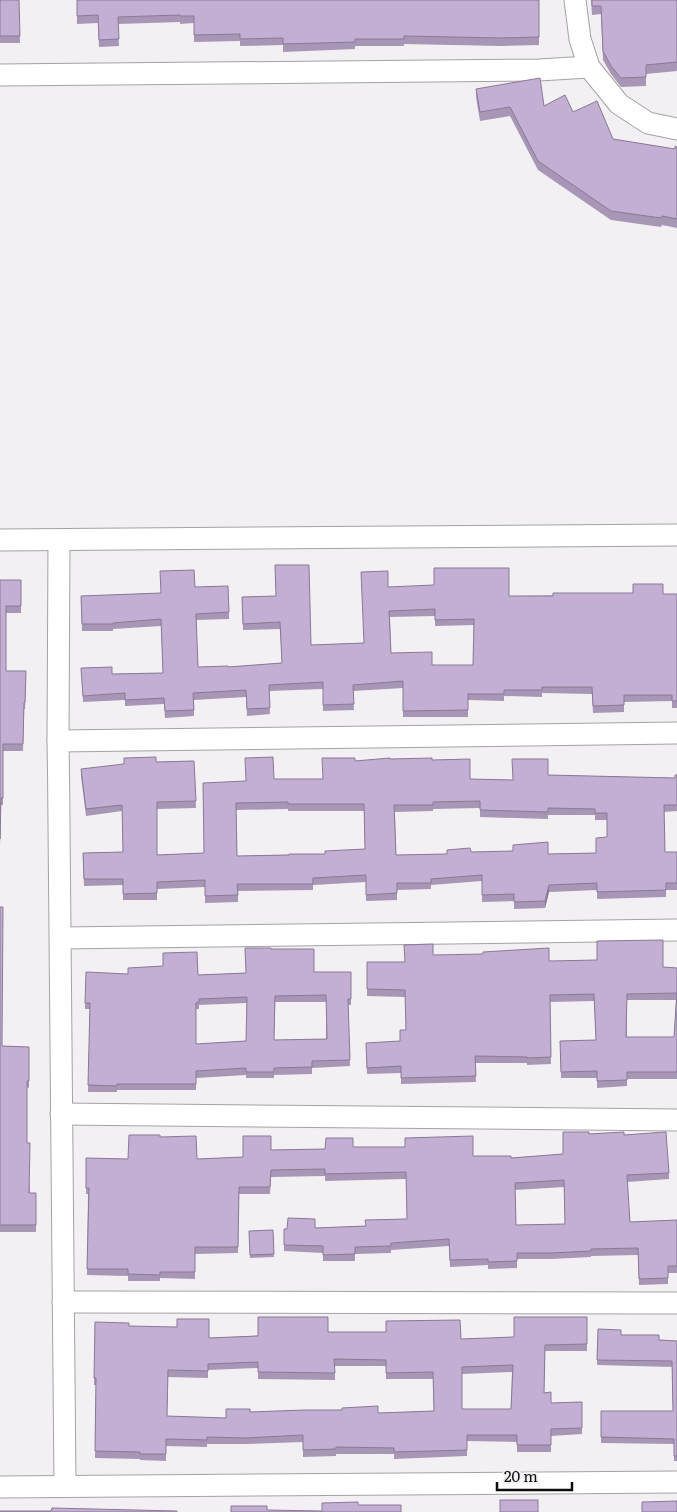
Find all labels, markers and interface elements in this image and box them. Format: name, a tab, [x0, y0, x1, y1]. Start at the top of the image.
scale bar	[497, 1460, 572, 1492]
text: 20 m	[504, 1464, 538, 1487]

